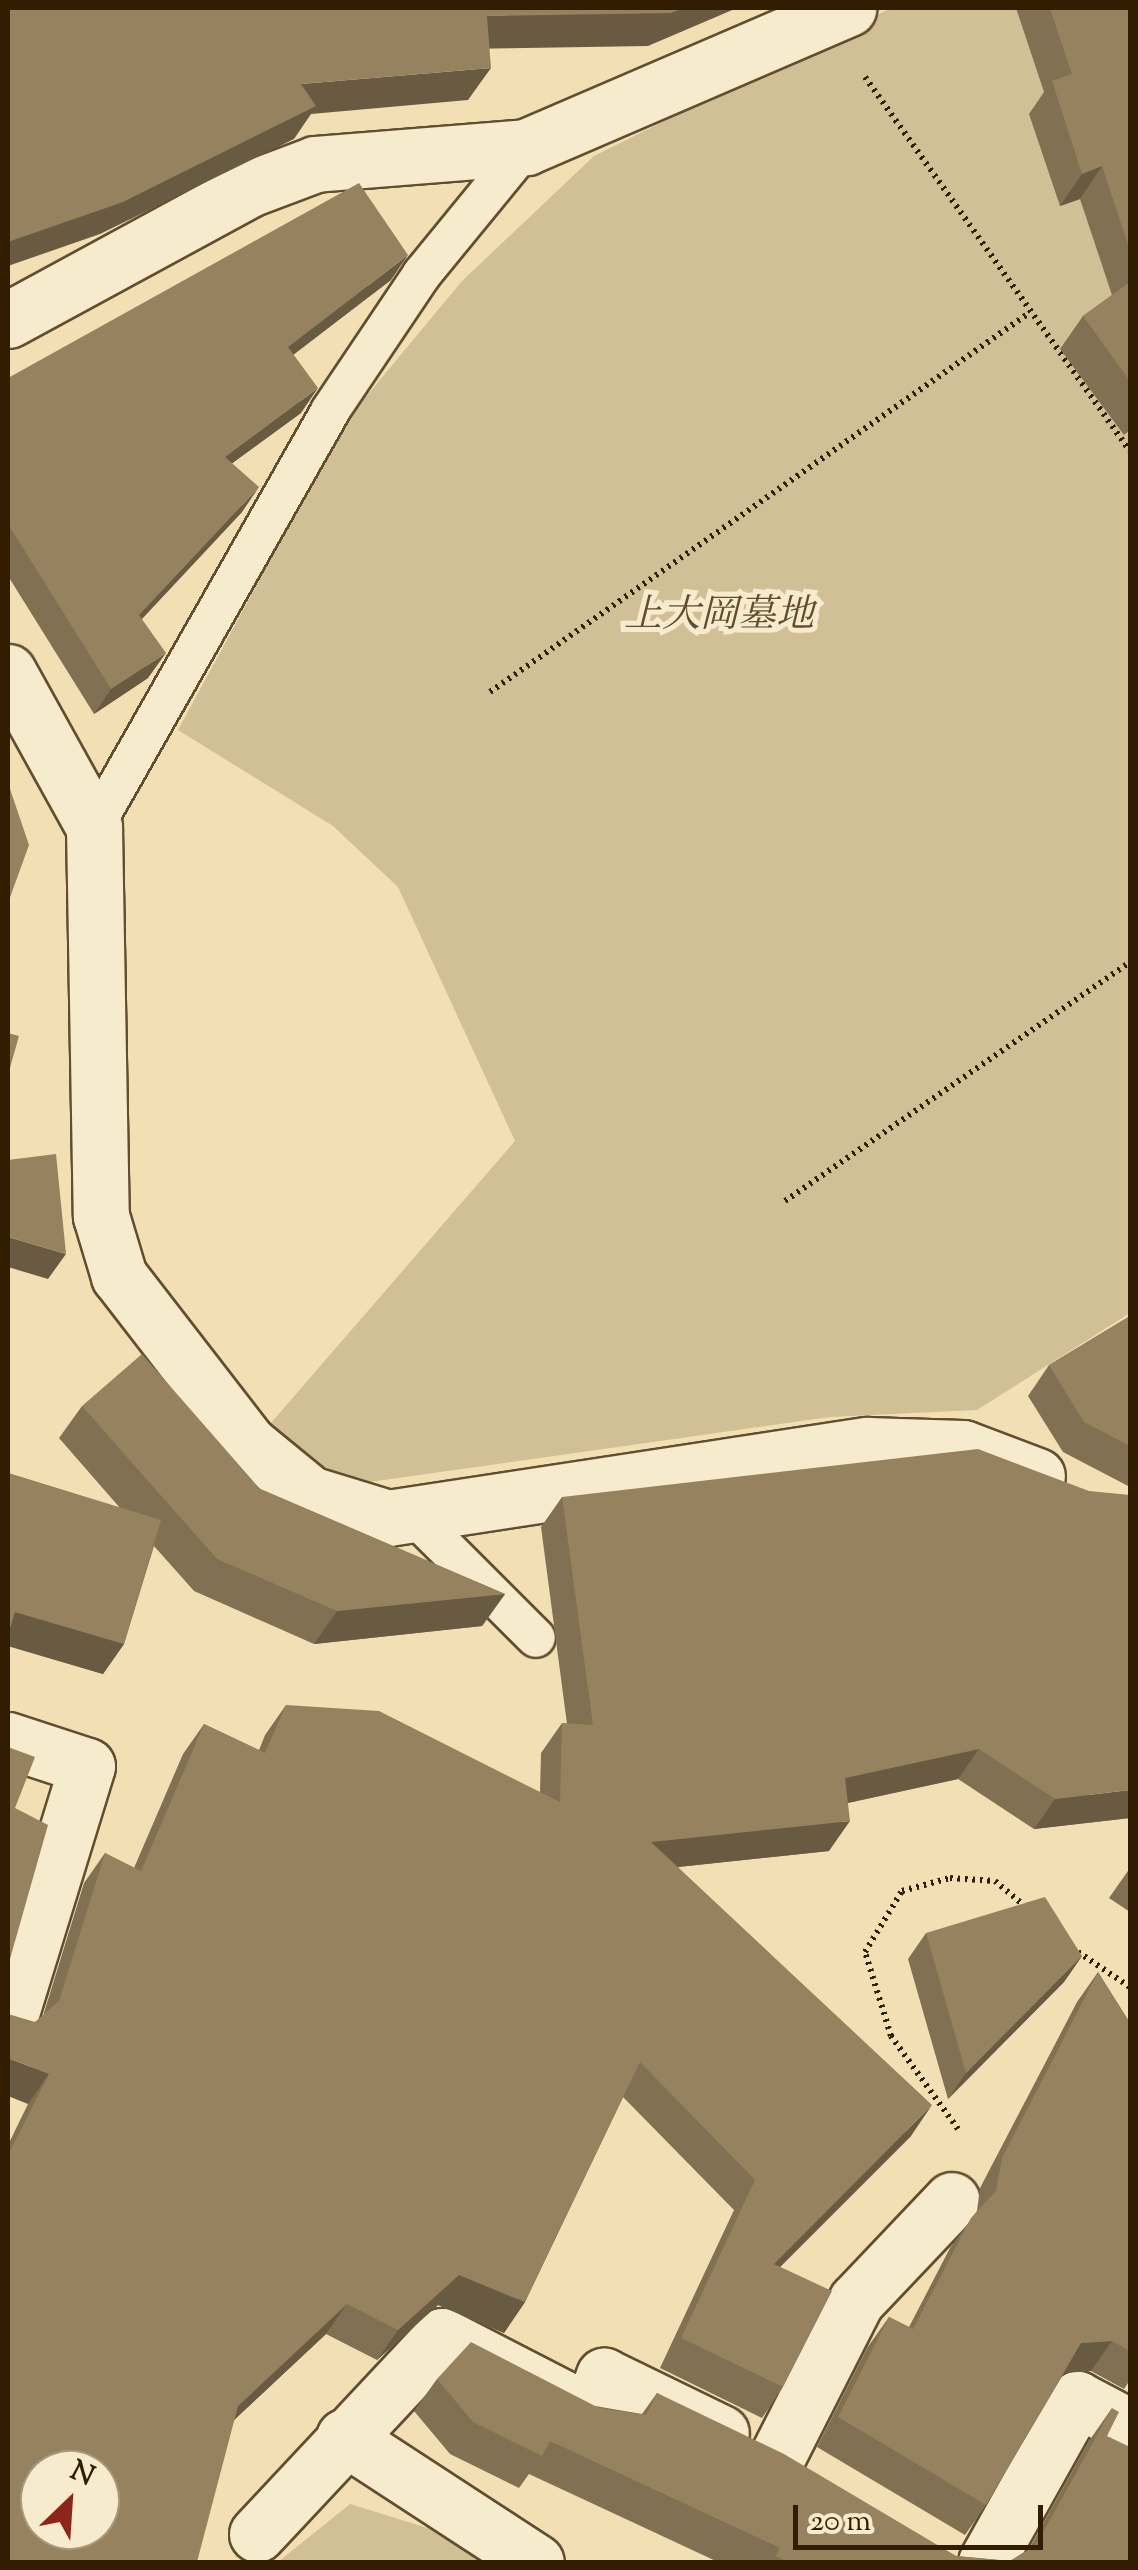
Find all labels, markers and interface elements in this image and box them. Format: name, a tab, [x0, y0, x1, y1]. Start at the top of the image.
park label: 上大岡墓地	[624, 595, 814, 641]
north arrow	[20, 2450, 120, 2550]
text: N	[63, 2452, 100, 2497]
scale bar	[798, 2485, 1048, 2547]
text: 20 m	[810, 2501, 871, 2544]

